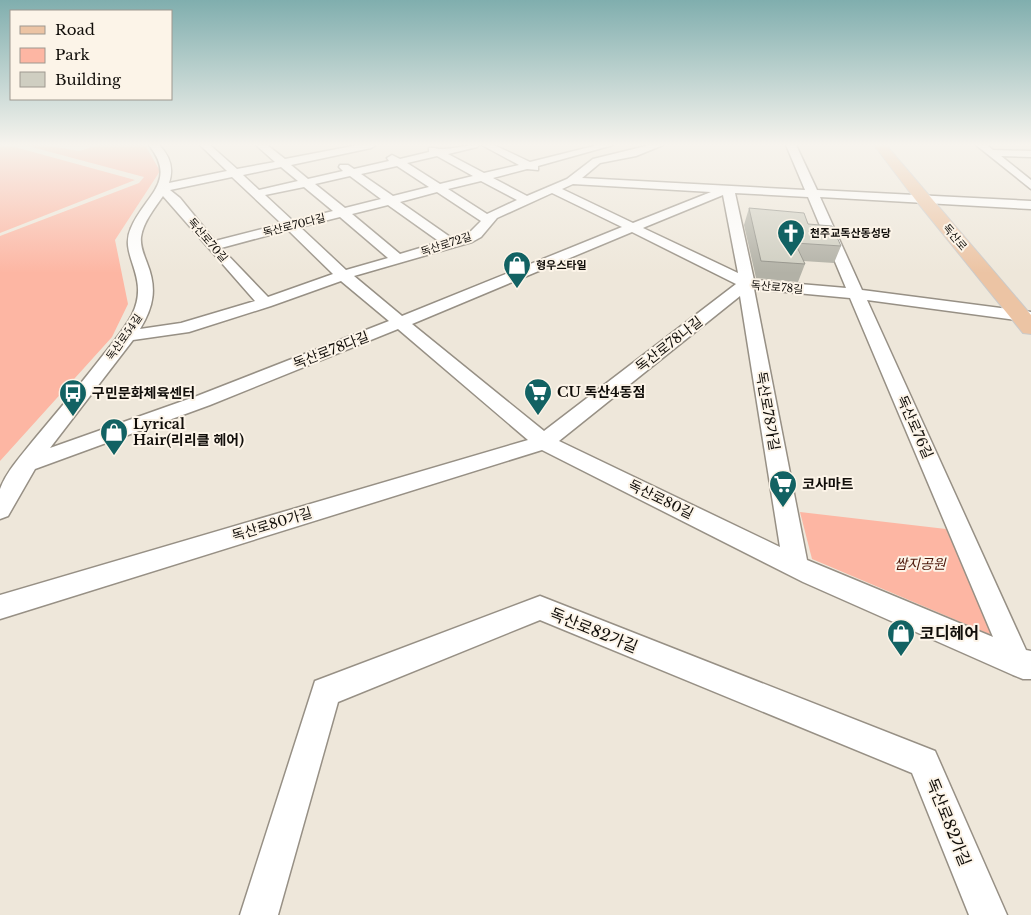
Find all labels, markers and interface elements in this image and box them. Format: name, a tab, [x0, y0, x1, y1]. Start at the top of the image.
legend	[10, 10, 172, 100]
text: Road	[55, 20, 95, 39]
text: Park	[55, 45, 91, 64]
text: Building	[55, 70, 122, 89]
street label: 독산로70다길	[261, 210, 327, 240]
street label: 독산로70길	[185, 215, 231, 265]
church icon: 천주교독산동성당	[776, 218, 806, 257]
street label: 독산로	[940, 221, 970, 253]
place label: 천주교독산동성당	[810, 226, 891, 240]
street label: 독산로72길	[419, 229, 473, 259]
shop icon: 형우스타일	[502, 250, 532, 289]
place label: 형우스타일	[536, 258, 587, 272]
street label: 독산로78길	[750, 278, 804, 296]
street label: 독산로54길	[103, 311, 145, 363]
street label: 독산로78나길	[632, 312, 706, 376]
street label: 독산로78다길	[290, 327, 372, 373]
street label: 독산로78가길	[752, 370, 784, 452]
supermarket icon: CU 독산4동점	[523, 377, 553, 416]
bus stop icon: 구민문화체육센터	[58, 378, 88, 417]
place label: CU 독산4동점	[557, 383, 645, 401]
place label: 구민문화체육센터	[92, 384, 195, 402]
street label: 독산로76길	[893, 392, 937, 462]
place label: Lyrical Hair(리리클 헤어)	[133, 415, 244, 449]
shop icon: Lyrical Hair(리리클 헤어)	[99, 417, 129, 456]
supermarket icon: 코사마트	[768, 469, 798, 508]
place label: 코사마트	[802, 475, 854, 493]
street label: 독산로80길	[626, 476, 696, 522]
street label: 독산로80가길	[230, 503, 314, 545]
park label: 쌈지공원	[894, 555, 947, 573]
street label: 독산로82가길	[547, 603, 641, 657]
shop icon: 코디헤어	[886, 618, 916, 657]
place label: 코디헤어	[920, 623, 979, 643]
street label: 독산로82가길	[922, 775, 976, 869]

